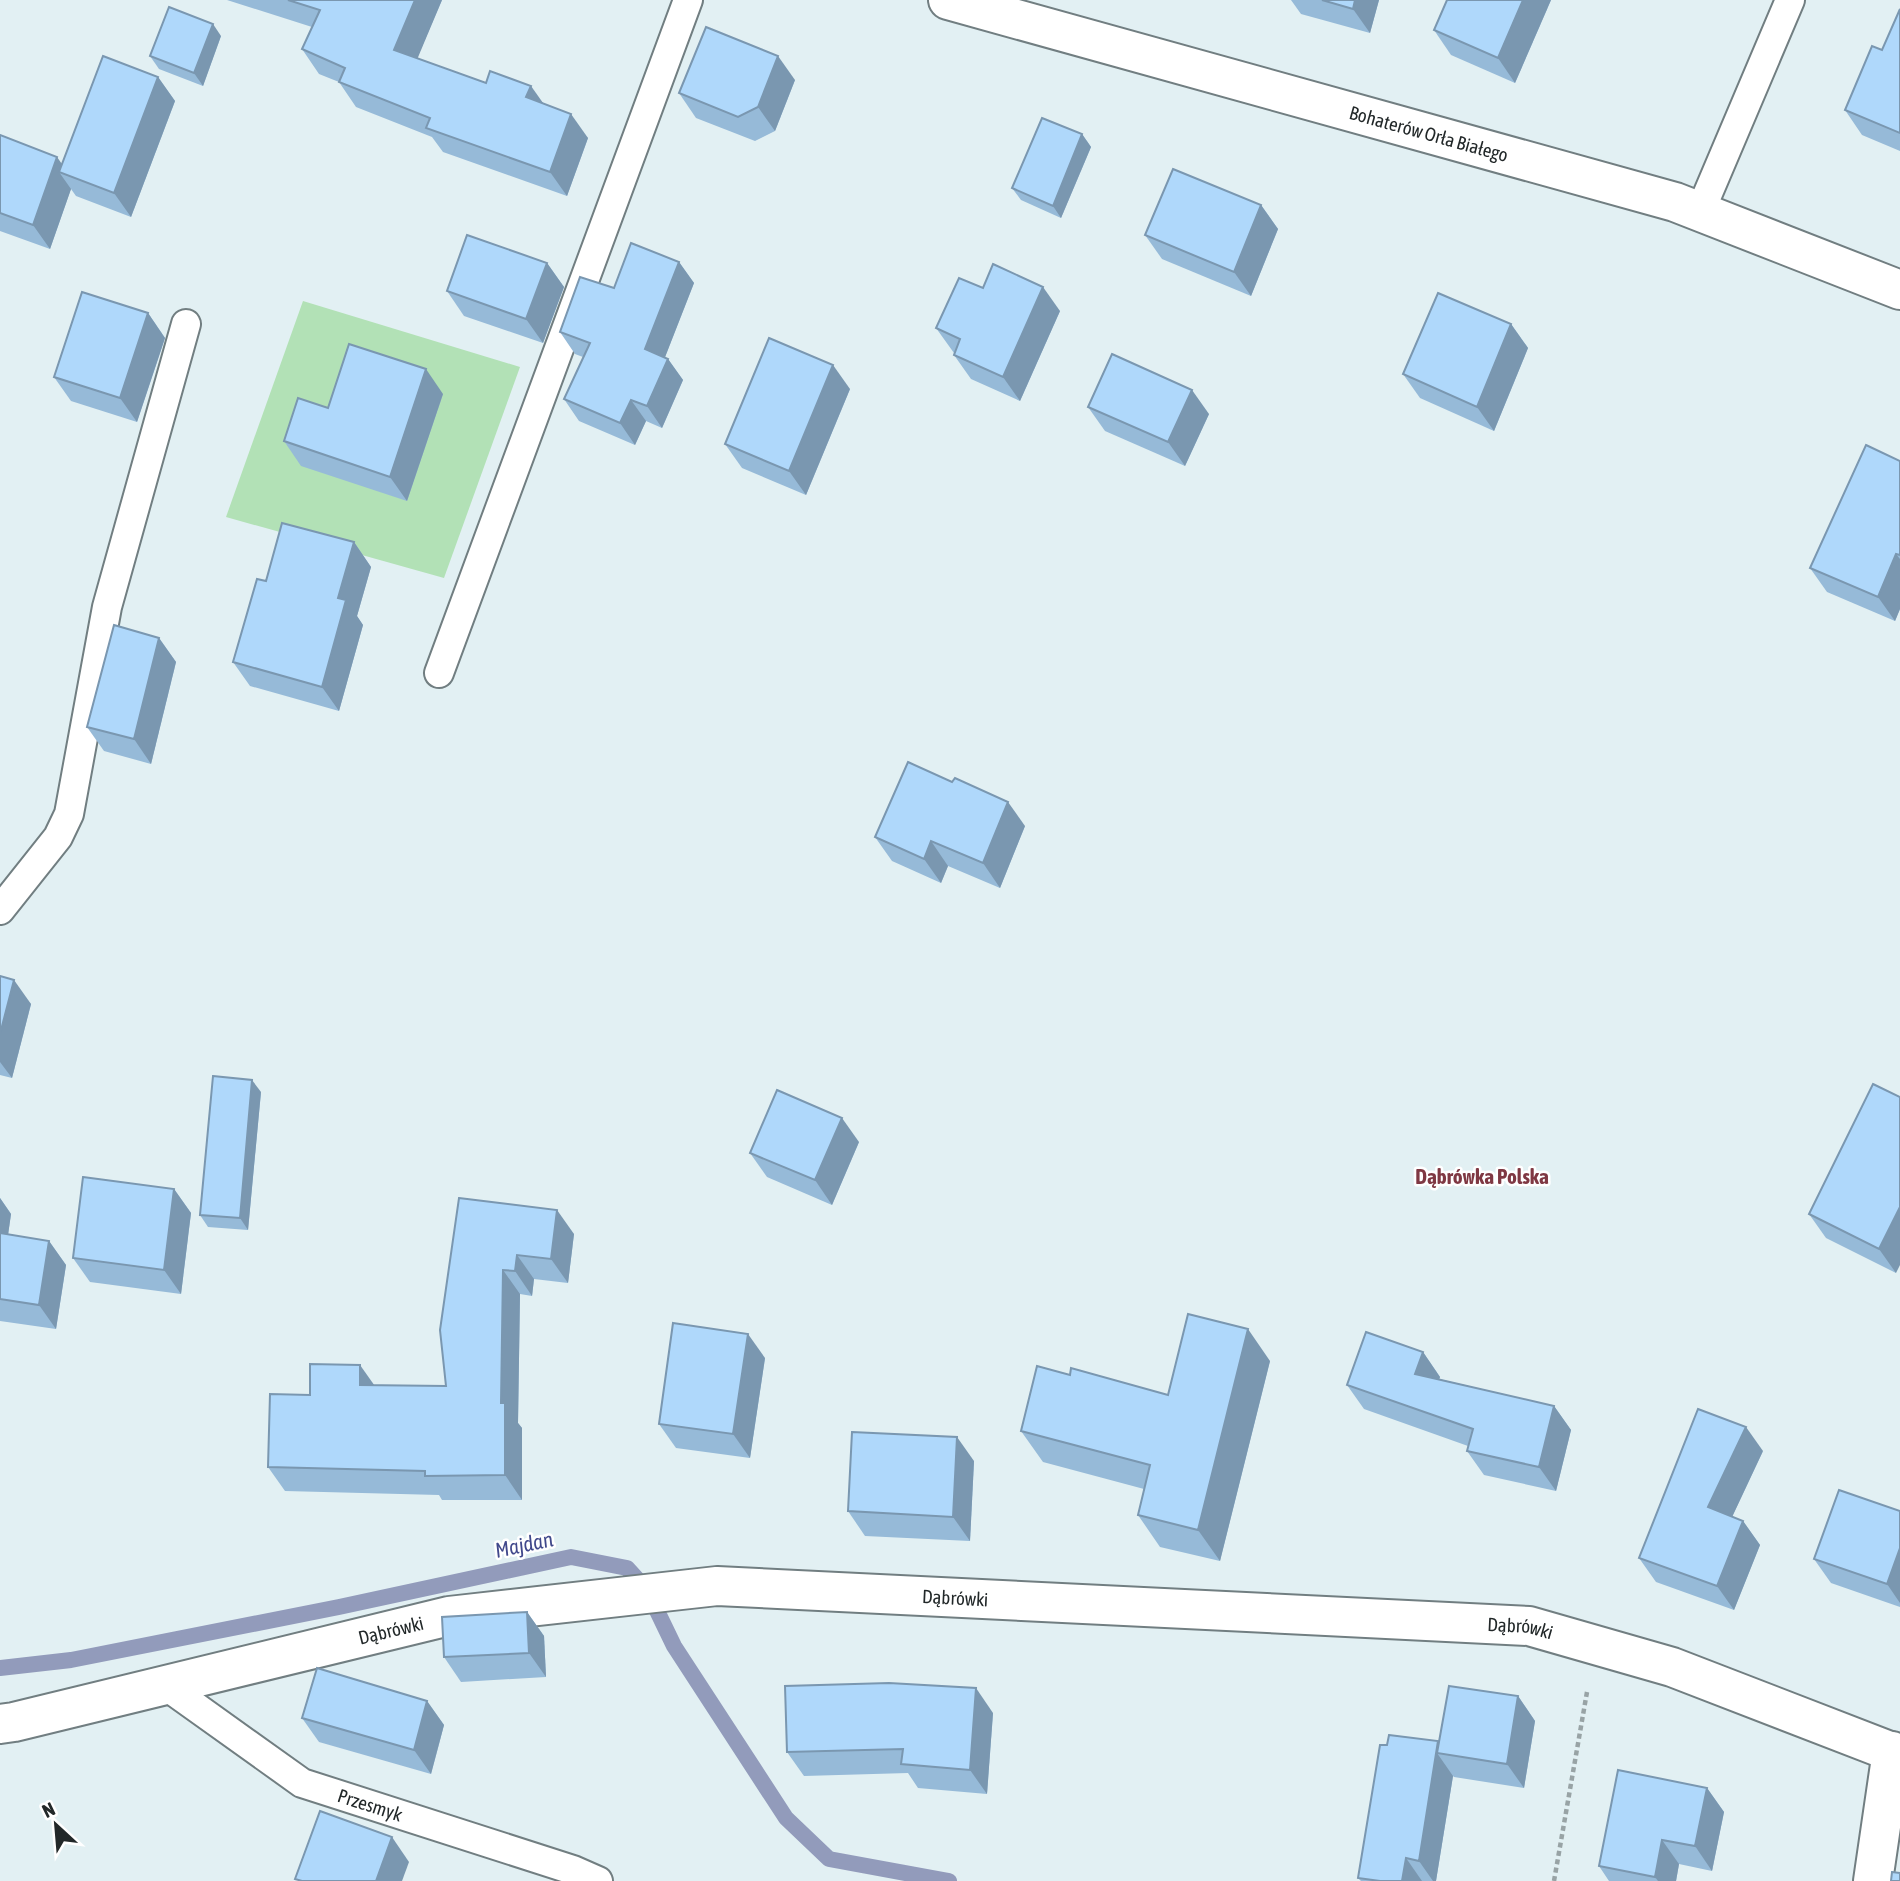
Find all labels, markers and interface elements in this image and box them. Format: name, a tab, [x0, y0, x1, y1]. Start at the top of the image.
street label: Bohaterów Orła Białego	[1347, 101, 1511, 166]
district label: Dąbrówka Polska	[1415, 1164, 1549, 1188]
water label: Majdan	[493, 1526, 555, 1562]
street label: Dąbrówki	[921, 1585, 989, 1610]
street label: Dąbrówki	[356, 1612, 426, 1649]
street label: Dąbrówki	[1487, 1613, 1556, 1643]
street label: Przesmyk	[335, 1784, 406, 1826]
north arrow	[21, 1790, 91, 1860]
text: N	[39, 1797, 58, 1822]

